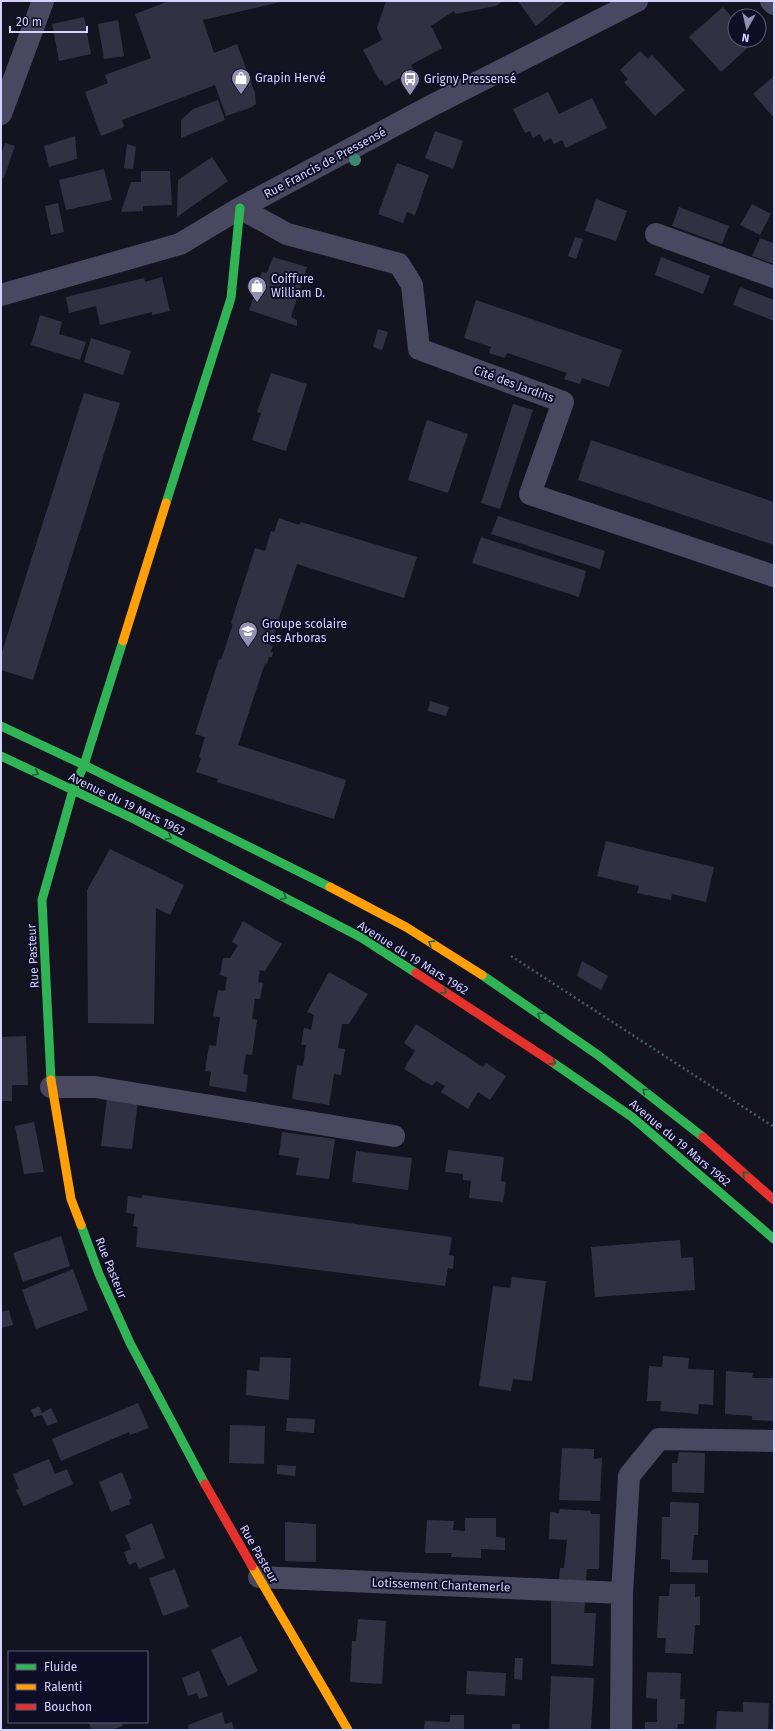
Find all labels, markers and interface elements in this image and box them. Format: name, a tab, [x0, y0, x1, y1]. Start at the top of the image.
scale bar	[10, 8, 87, 34]
north arrow	[727, 8, 767, 48]
text: 20 m	[16, 15, 42, 29]
text: N	[741, 30, 750, 44]
shop icon: Grapin Hervé	[230, 67, 252, 95]
bus stop icon: Grigny Pressensé	[399, 68, 421, 96]
place label: Grapin Hervé	[255, 71, 326, 85]
place label: Grigny Pressensé	[424, 72, 516, 86]
street label: Rue Francis de Pressensé	[262, 125, 388, 201]
place label: Coiffure William D.	[271, 272, 325, 300]
shop icon: Coiffure William D.	[246, 275, 268, 303]
street label: Cité des Jardins	[472, 363, 556, 405]
place label: Groupe scolaire des Arboras	[262, 617, 347, 645]
school or university icon: Groupe scolaire des Arboras	[237, 620, 259, 648]
one-way arrow	[32, 768, 39, 776]
street label: Avenue du 19 Mars 1962	[66, 770, 188, 838]
one-way arrow	[164, 832, 172, 840]
one-way arrow	[280, 892, 287, 900]
street label: Avenue du 19 Mars 1962	[355, 918, 471, 998]
street label: Rue Pasteur	[24, 923, 42, 989]
one-way arrow	[428, 941, 435, 948]
one-way arrow	[440, 986, 447, 994]
one-way arrow	[537, 1012, 544, 1020]
one-way arrow	[549, 1057, 556, 1065]
one-way arrow	[642, 1089, 649, 1096]
street label: Avenue du 19 Mars 1962	[627, 1097, 733, 1189]
one-way arrow	[742, 1171, 750, 1179]
street label: Rue Pasteur	[92, 1235, 130, 1301]
street label: Rue Pasteur	[237, 1523, 281, 1586]
street label: Lotissement Chantemerle	[371, 1576, 511, 1594]
legend	[8, 1651, 148, 1723]
text: Fluide	[44, 1660, 77, 1674]
text: Ralenti	[44, 1680, 82, 1694]
text: Bouchon	[44, 1700, 92, 1714]

